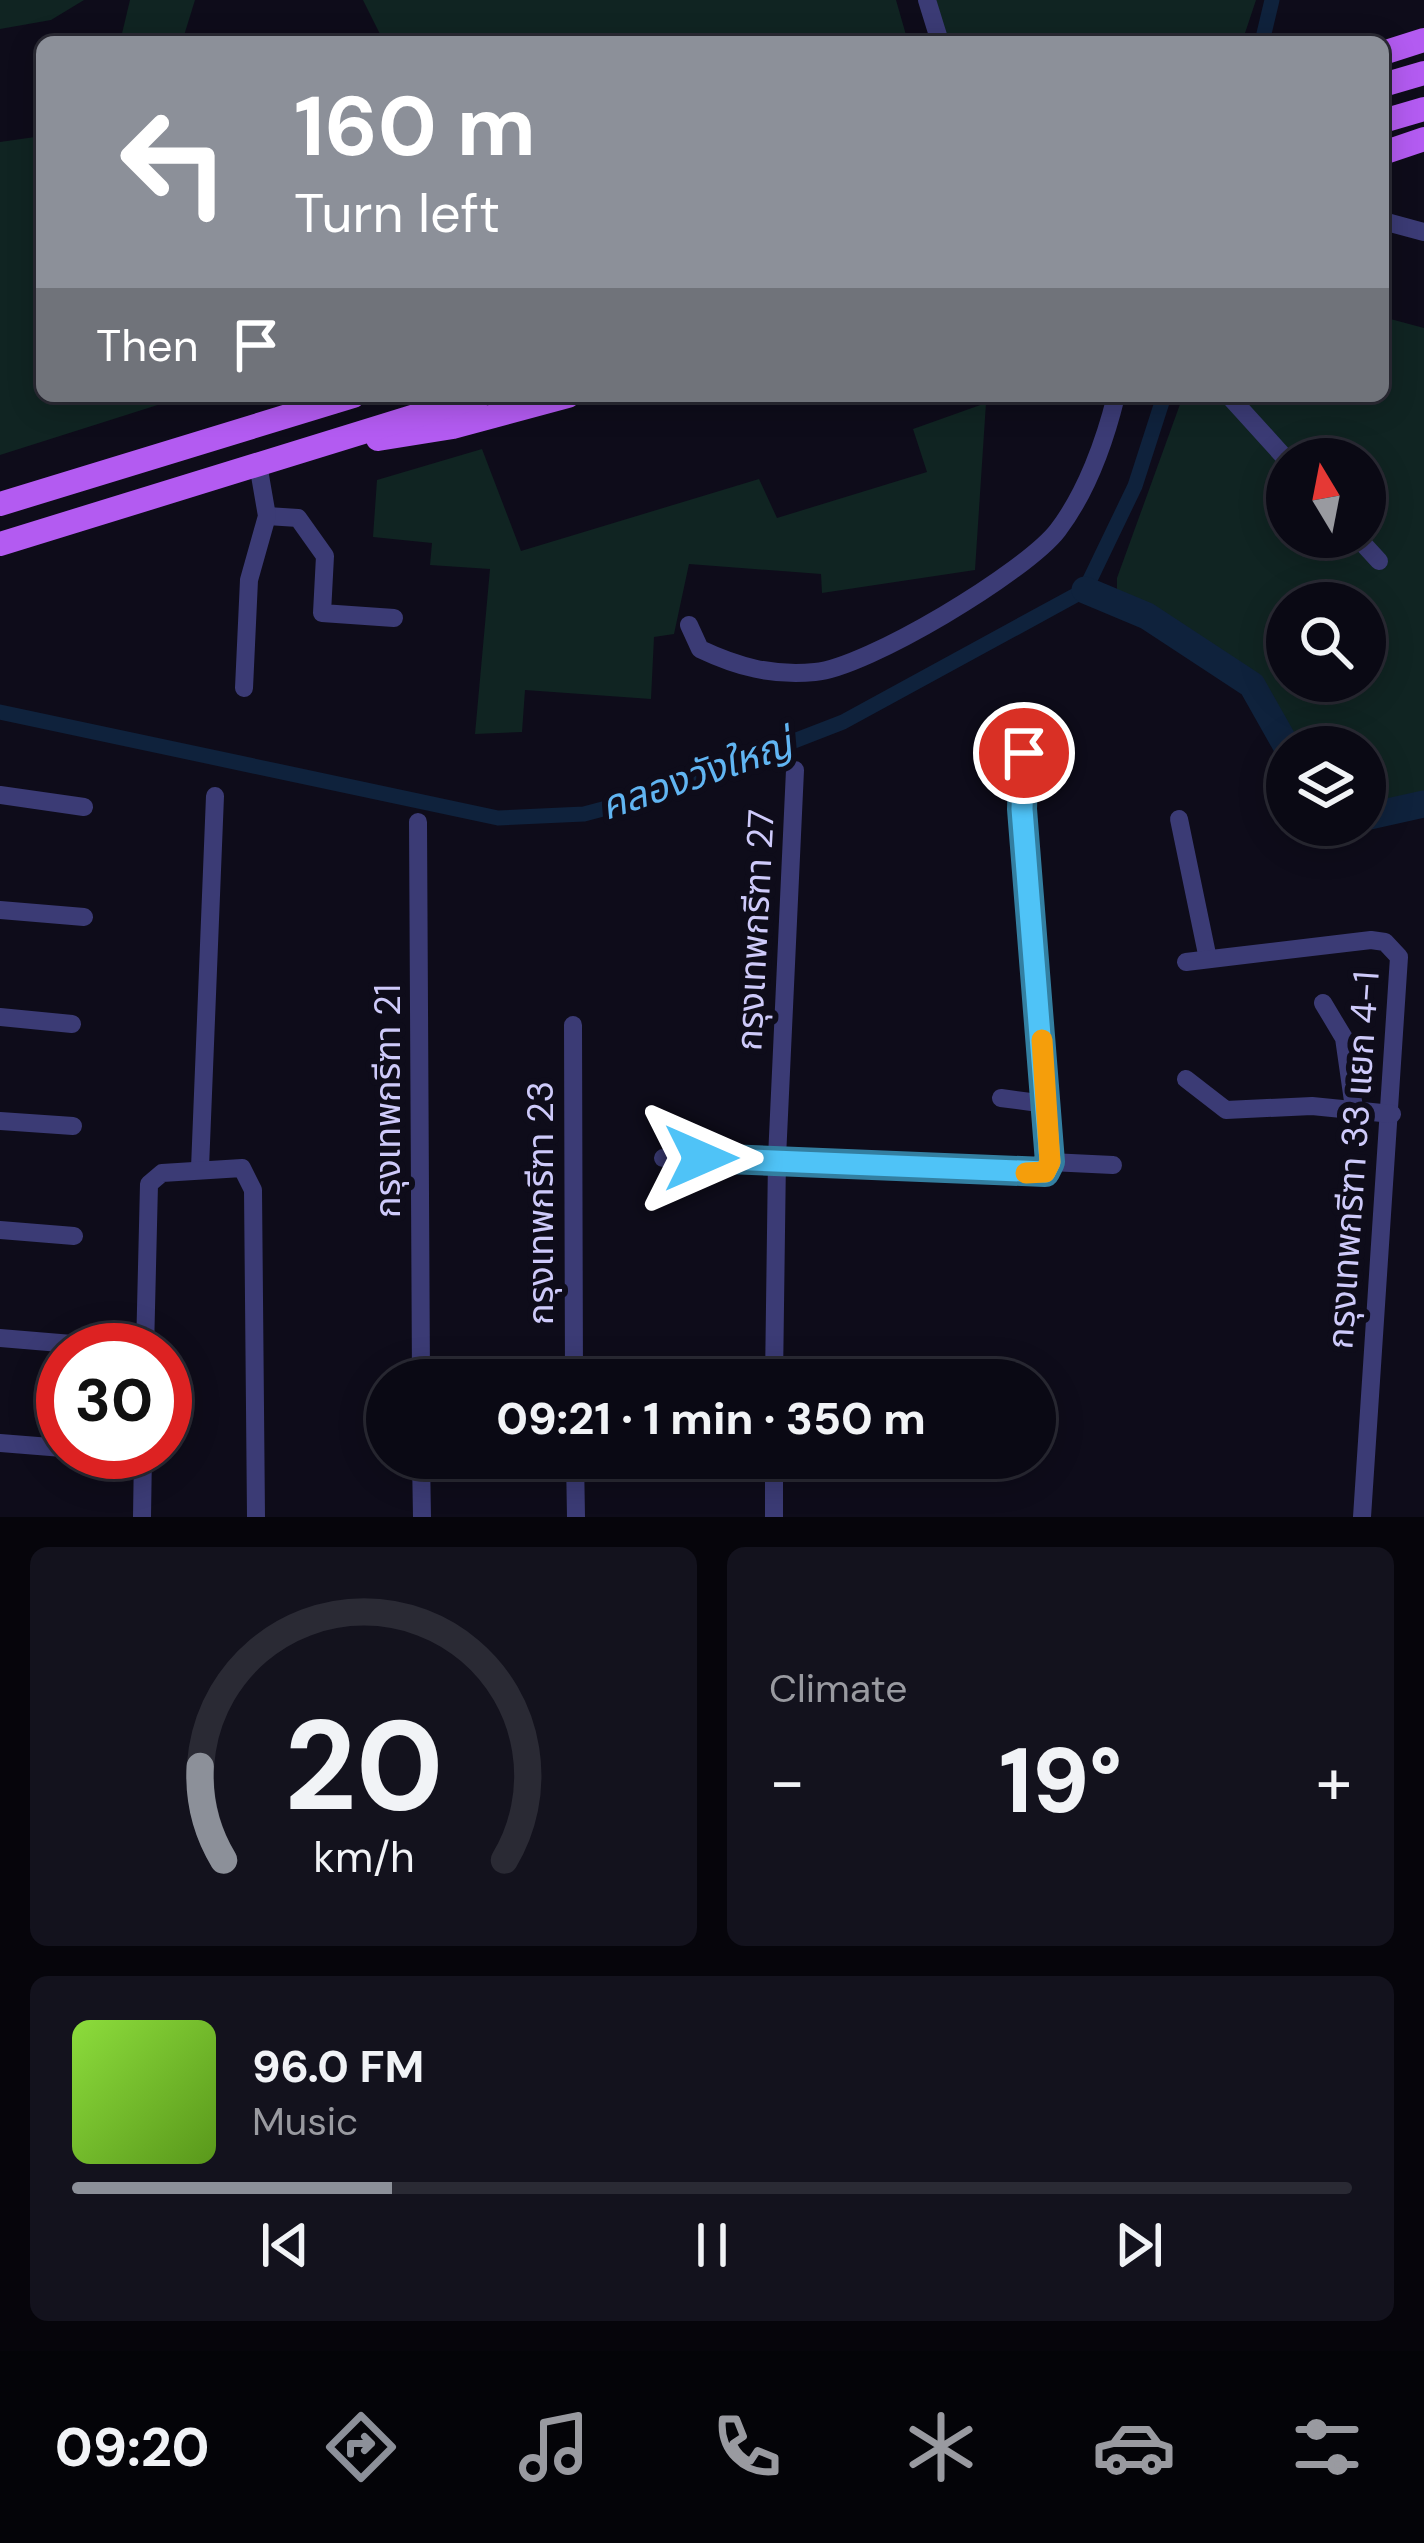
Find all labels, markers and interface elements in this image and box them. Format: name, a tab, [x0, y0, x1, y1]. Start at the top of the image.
text: 160 m	[294, 72, 536, 181]
icon: left	[96, 84, 252, 240]
text: Turn left	[294, 178, 500, 249]
icon: arrive	[223, 312, 289, 378]
text: Then	[96, 316, 199, 375]
north arrow	[1266, 438, 1386, 558]
map controls	[1266, 438, 1386, 846]
button: search	[1266, 582, 1386, 702]
pin	[973, 702, 1075, 804]
water label: คลองวังใหญ่	[593, 717, 803, 832]
icon: arrive	[991, 720, 1057, 786]
button: layers	[1266, 726, 1386, 846]
street label: กรุงเทพกรีฑา 27	[725, 808, 785, 1052]
street label: กรุงเทพกรีฑา 33 แยก 4-1	[1316, 970, 1390, 1350]
street label: กรุงเทพกรีฑา 21	[364, 984, 411, 1218]
street label: กรุงเทพกรีฑา 23	[517, 1081, 564, 1325]
position arrow	[638, 1095, 764, 1221]
speed limit sign: 30	[36, 1323, 192, 1479]
text: 09:21 · 1 min · 350 m	[496, 1389, 926, 1448]
text: Climate	[769, 1663, 907, 1714]
text: 20	[284, 1685, 443, 1848]
text: 19°	[999, 1723, 1122, 1840]
text: −	[769, 1739, 805, 1824]
text: +	[1316, 1739, 1352, 1824]
text: km/h	[313, 1828, 414, 1884]
text: 96.0 FM	[252, 2037, 424, 2096]
text: Music	[252, 2096, 358, 2147]
icon: previous	[252, 2212, 318, 2278]
icon: pause	[679, 2212, 745, 2278]
icon: next	[1106, 2212, 1172, 2278]
icon: directions	[319, 2405, 403, 2489]
icon: music	[512, 2405, 596, 2489]
icon: phone	[705, 2405, 789, 2489]
icon: climate	[899, 2405, 983, 2489]
icon: car	[1092, 2405, 1176, 2489]
icon: filters	[1285, 2405, 1369, 2489]
text: 09:20	[55, 2412, 210, 2483]

